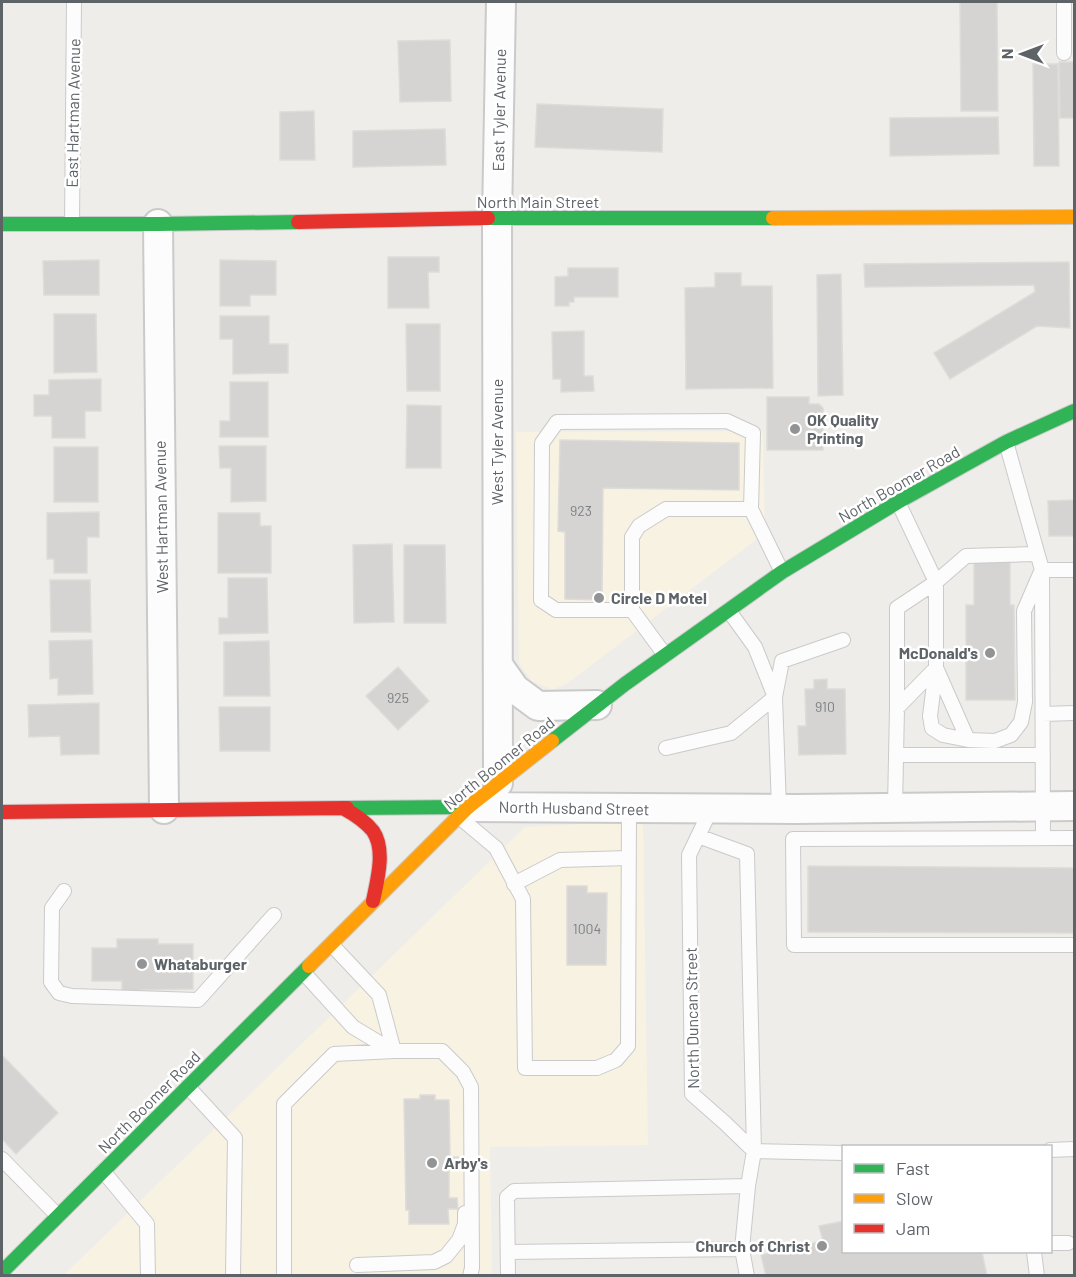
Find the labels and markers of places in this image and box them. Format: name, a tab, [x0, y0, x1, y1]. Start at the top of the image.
place label: OK Quality Printing	[807, 410, 879, 447]
marker: OK Quality Printing	[788, 422, 802, 436]
place label: Circle D Motel	[611, 588, 707, 607]
marker: Circle D Motel	[592, 591, 606, 605]
place label: McDonald's	[899, 643, 978, 662]
marker: McDonald's	[983, 646, 997, 660]
place label: Whataburger	[154, 954, 247, 973]
marker: Whataburger	[135, 957, 149, 971]
place label: Arby's	[444, 1153, 488, 1172]
marker: Arby's	[425, 1156, 439, 1170]
place label: Church of Christ	[695, 1236, 810, 1255]
marker: Church of Christ	[815, 1239, 829, 1253]

